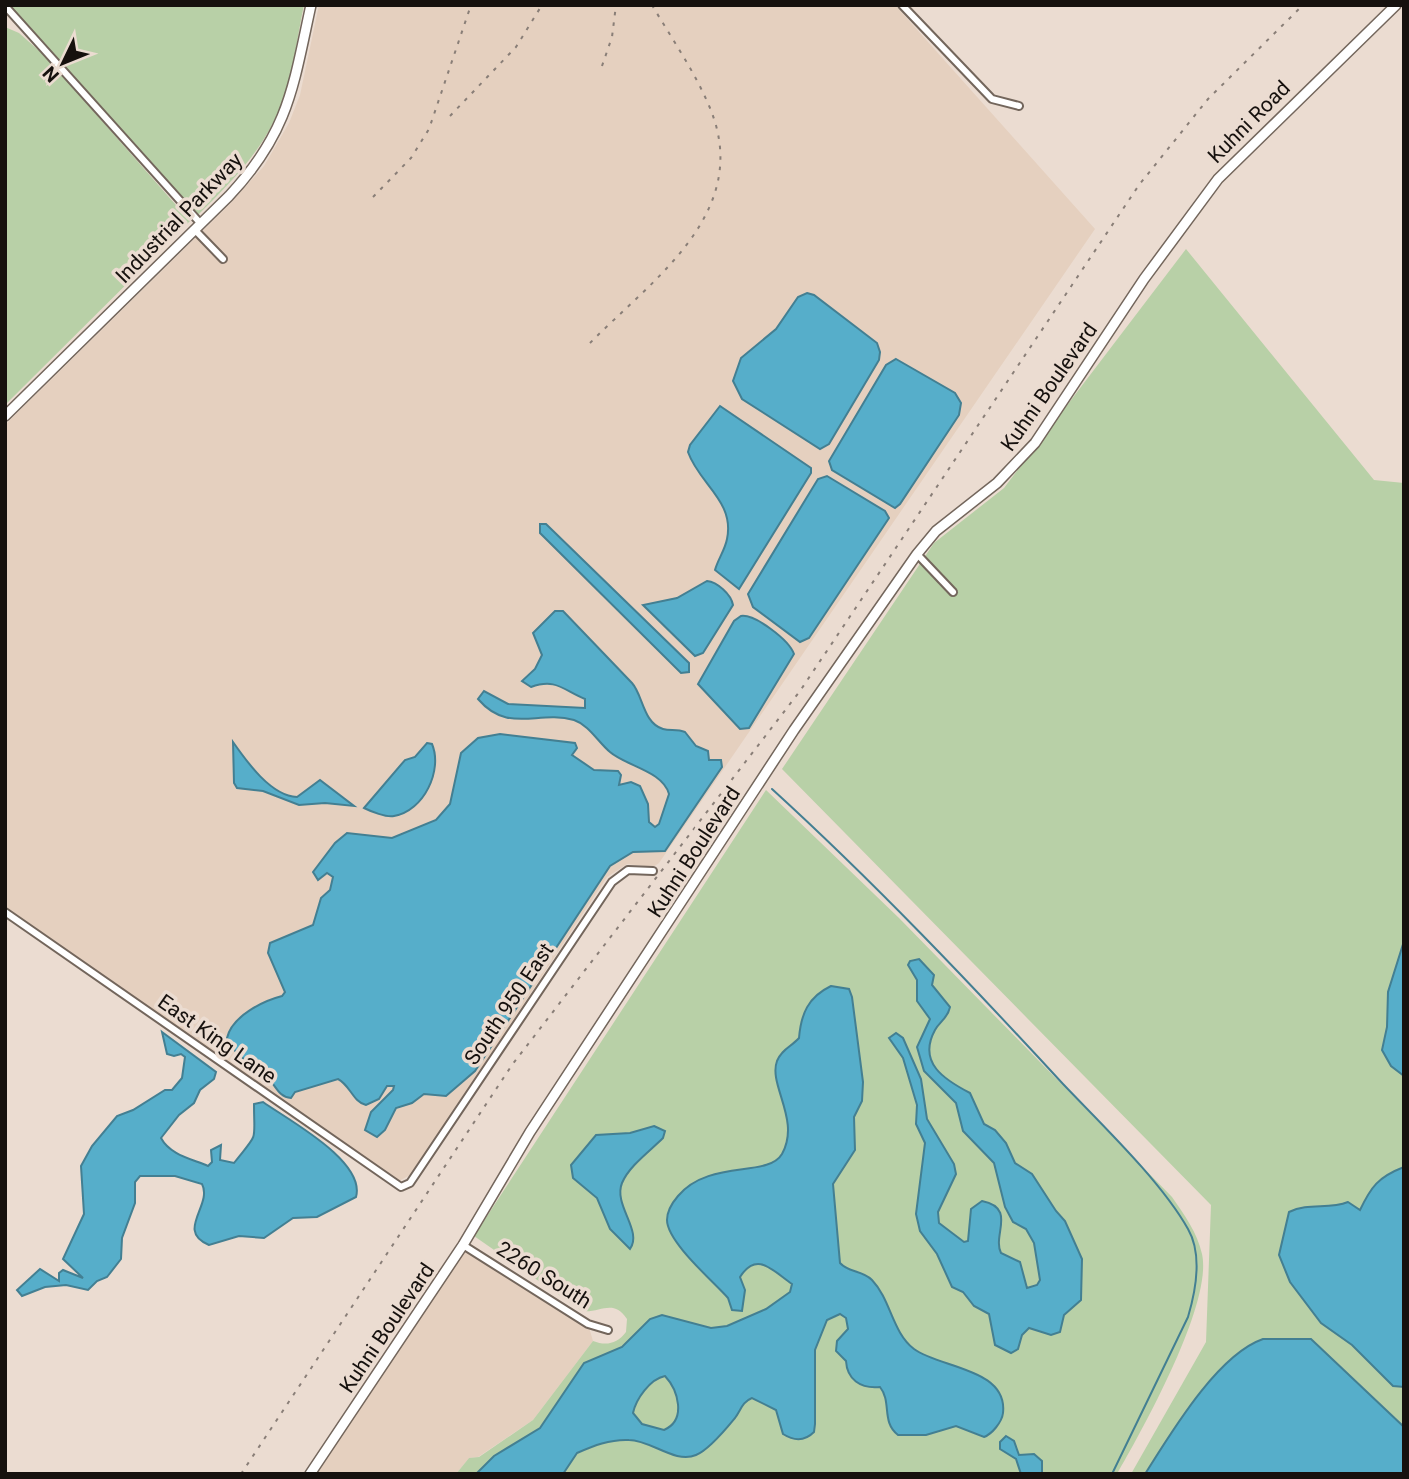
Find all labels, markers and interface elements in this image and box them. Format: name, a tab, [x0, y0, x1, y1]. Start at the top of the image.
north arrow	[28, 28, 98, 98]
text: N	[38, 62, 64, 87]
street label: Kuhni Road	[1203, 76, 1295, 168]
street label: Industrial Parkway	[111, 148, 247, 288]
street label: Kuhni Boulevard	[996, 318, 1102, 456]
street label: Kuhni Boulevard	[643, 782, 745, 922]
street label: South 950 East	[460, 939, 559, 1069]
street label: East King Lane	[153, 989, 281, 1089]
street label: 2260 South	[492, 1237, 596, 1313]
street label: Kuhni Boulevard	[335, 1259, 439, 1397]

